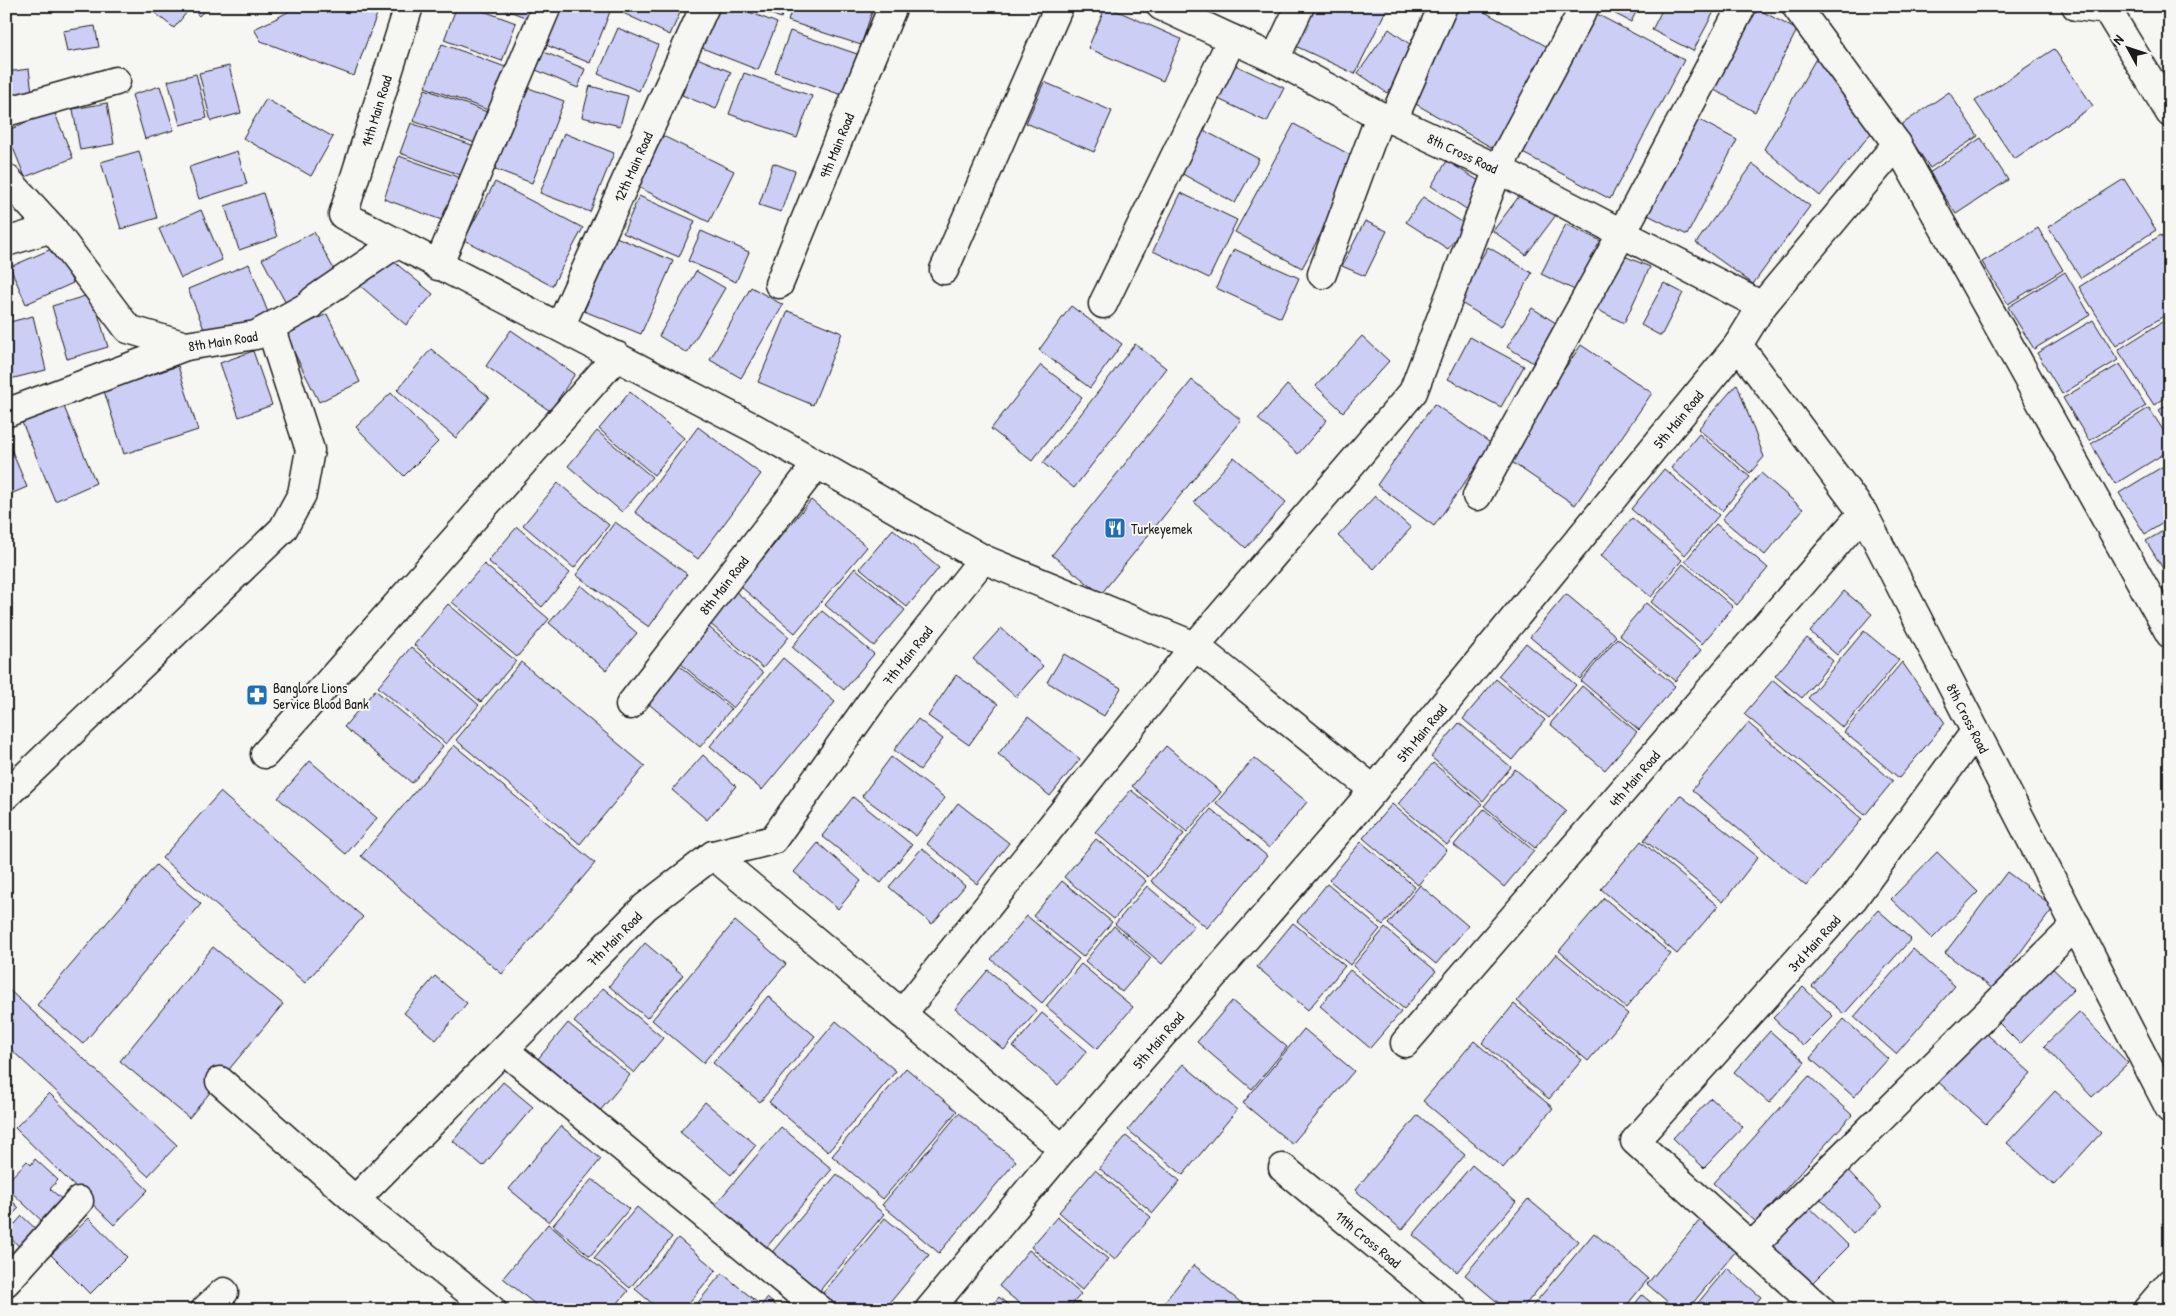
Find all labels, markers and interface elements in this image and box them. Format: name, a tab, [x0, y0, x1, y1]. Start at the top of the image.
north arrow	[2104, 22, 2154, 72]
text: N	[2108, 30, 2128, 48]
street label: 14th Main Road	[356, 72, 396, 149]
street label: 9th Main Road	[814, 109, 858, 181]
street label: 12th Main Road	[608, 128, 657, 205]
street label: 8th Cross Road	[1425, 128, 1502, 177]
street label: 8th Main Road	[187, 325, 259, 355]
street label: 5th Main Road	[1648, 386, 1707, 452]
restaurant icon: Turkeyemek	[1103, 516, 1127, 540]
place label: Turkeyemek	[1131, 519, 1193, 539]
street label: 8th Main Road	[694, 551, 752, 618]
street label: 7th Main Road	[878, 621, 937, 689]
place label: Banglore Lions Service Blood Bank	[273, 678, 369, 713]
street label: 8th Cross Road	[1943, 680, 1995, 756]
pharmacy icon: Banglore Lions Service Blood Bank	[245, 683, 269, 707]
street label: 5th Main Road	[1392, 699, 1451, 765]
street label: 4th Main Road	[1604, 746, 1664, 810]
street label: 7th Main Road	[582, 906, 646, 970]
street label: 3rd Main Road	[1783, 910, 1844, 975]
street label: 5th Main Road	[1128, 1007, 1188, 1072]
street label: 11th Cross Road	[1332, 1206, 1406, 1272]

